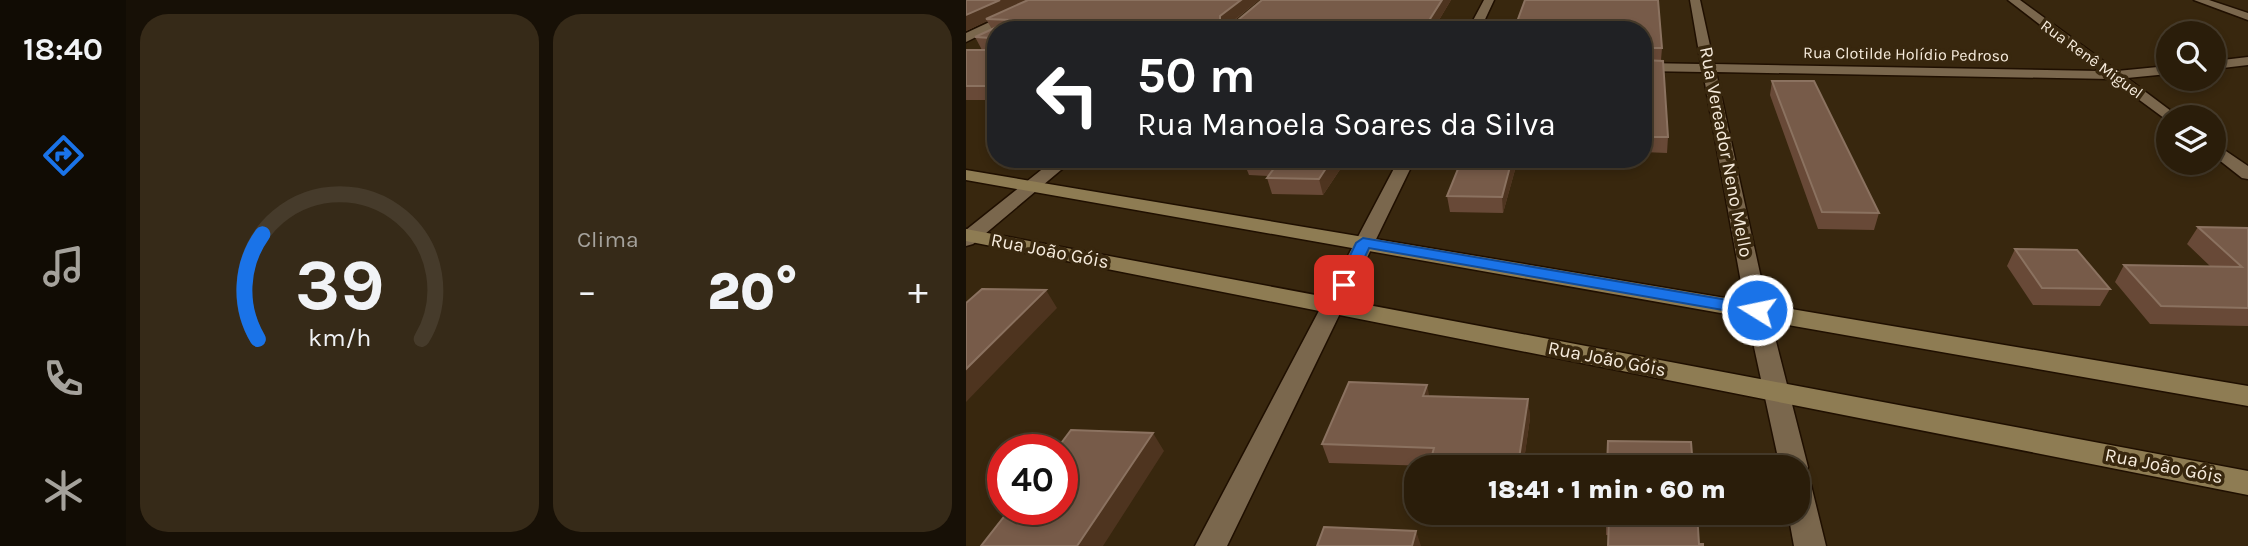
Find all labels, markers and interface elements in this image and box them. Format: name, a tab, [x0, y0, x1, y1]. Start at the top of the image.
street label: Rua Renê Miguel	[2037, 16, 2147, 102]
map controls	[2156, 21, 2226, 175]
button: search	[2156, 21, 2226, 91]
text: 18:40	[23, 31, 103, 68]
street label: Rua Clotilde Holídio Pedroso	[1803, 43, 2009, 65]
street label: Rua Vereador Neno Mello	[1695, 45, 1757, 259]
text: 50 m	[1137, 47, 1255, 104]
icon: left	[1022, 49, 1113, 140]
button: layers	[2156, 105, 2226, 175]
text: Rua Manoela Soares da Silva	[1137, 106, 1556, 143]
icon: directions	[39, 131, 88, 180]
text: Clima	[577, 226, 639, 253]
street label: Rua João Góis	[989, 229, 1111, 273]
icon: music	[39, 242, 88, 291]
text: 39	[295, 242, 384, 327]
pin	[1314, 255, 1374, 315]
text: 20°	[707, 261, 798, 322]
icon: arrive	[1325, 266, 1363, 304]
text: −	[577, 269, 597, 314]
text: +	[908, 269, 928, 314]
position arrow	[1720, 273, 1794, 347]
text: km/h	[308, 323, 371, 352]
street label: Rua João Góis	[1546, 337, 1668, 381]
icon: phone	[39, 354, 88, 403]
speed limit sign: 40	[987, 434, 1078, 525]
street label: Rua João Góis	[2103, 444, 2225, 488]
icon: climate	[39, 466, 88, 515]
text: 18:41 · 1 min · 60 m	[1488, 474, 1726, 505]

